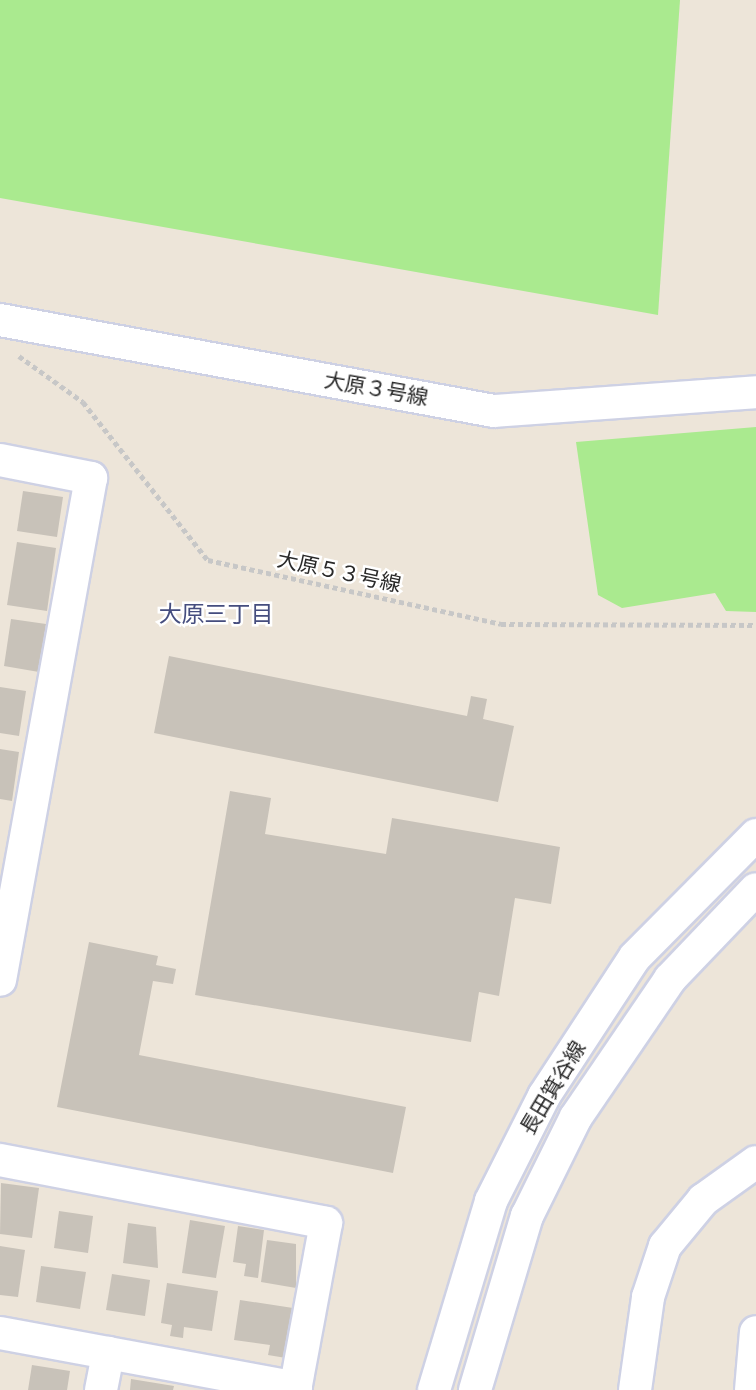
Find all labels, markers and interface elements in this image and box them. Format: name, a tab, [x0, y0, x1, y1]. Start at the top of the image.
street label: 大原３号線	[322, 367, 430, 411]
street label: 大原５３号線	[275, 547, 403, 597]
district label: 大原三丁目	[159, 600, 273, 628]
street label: 長田箕谷線	[515, 1037, 591, 1139]

